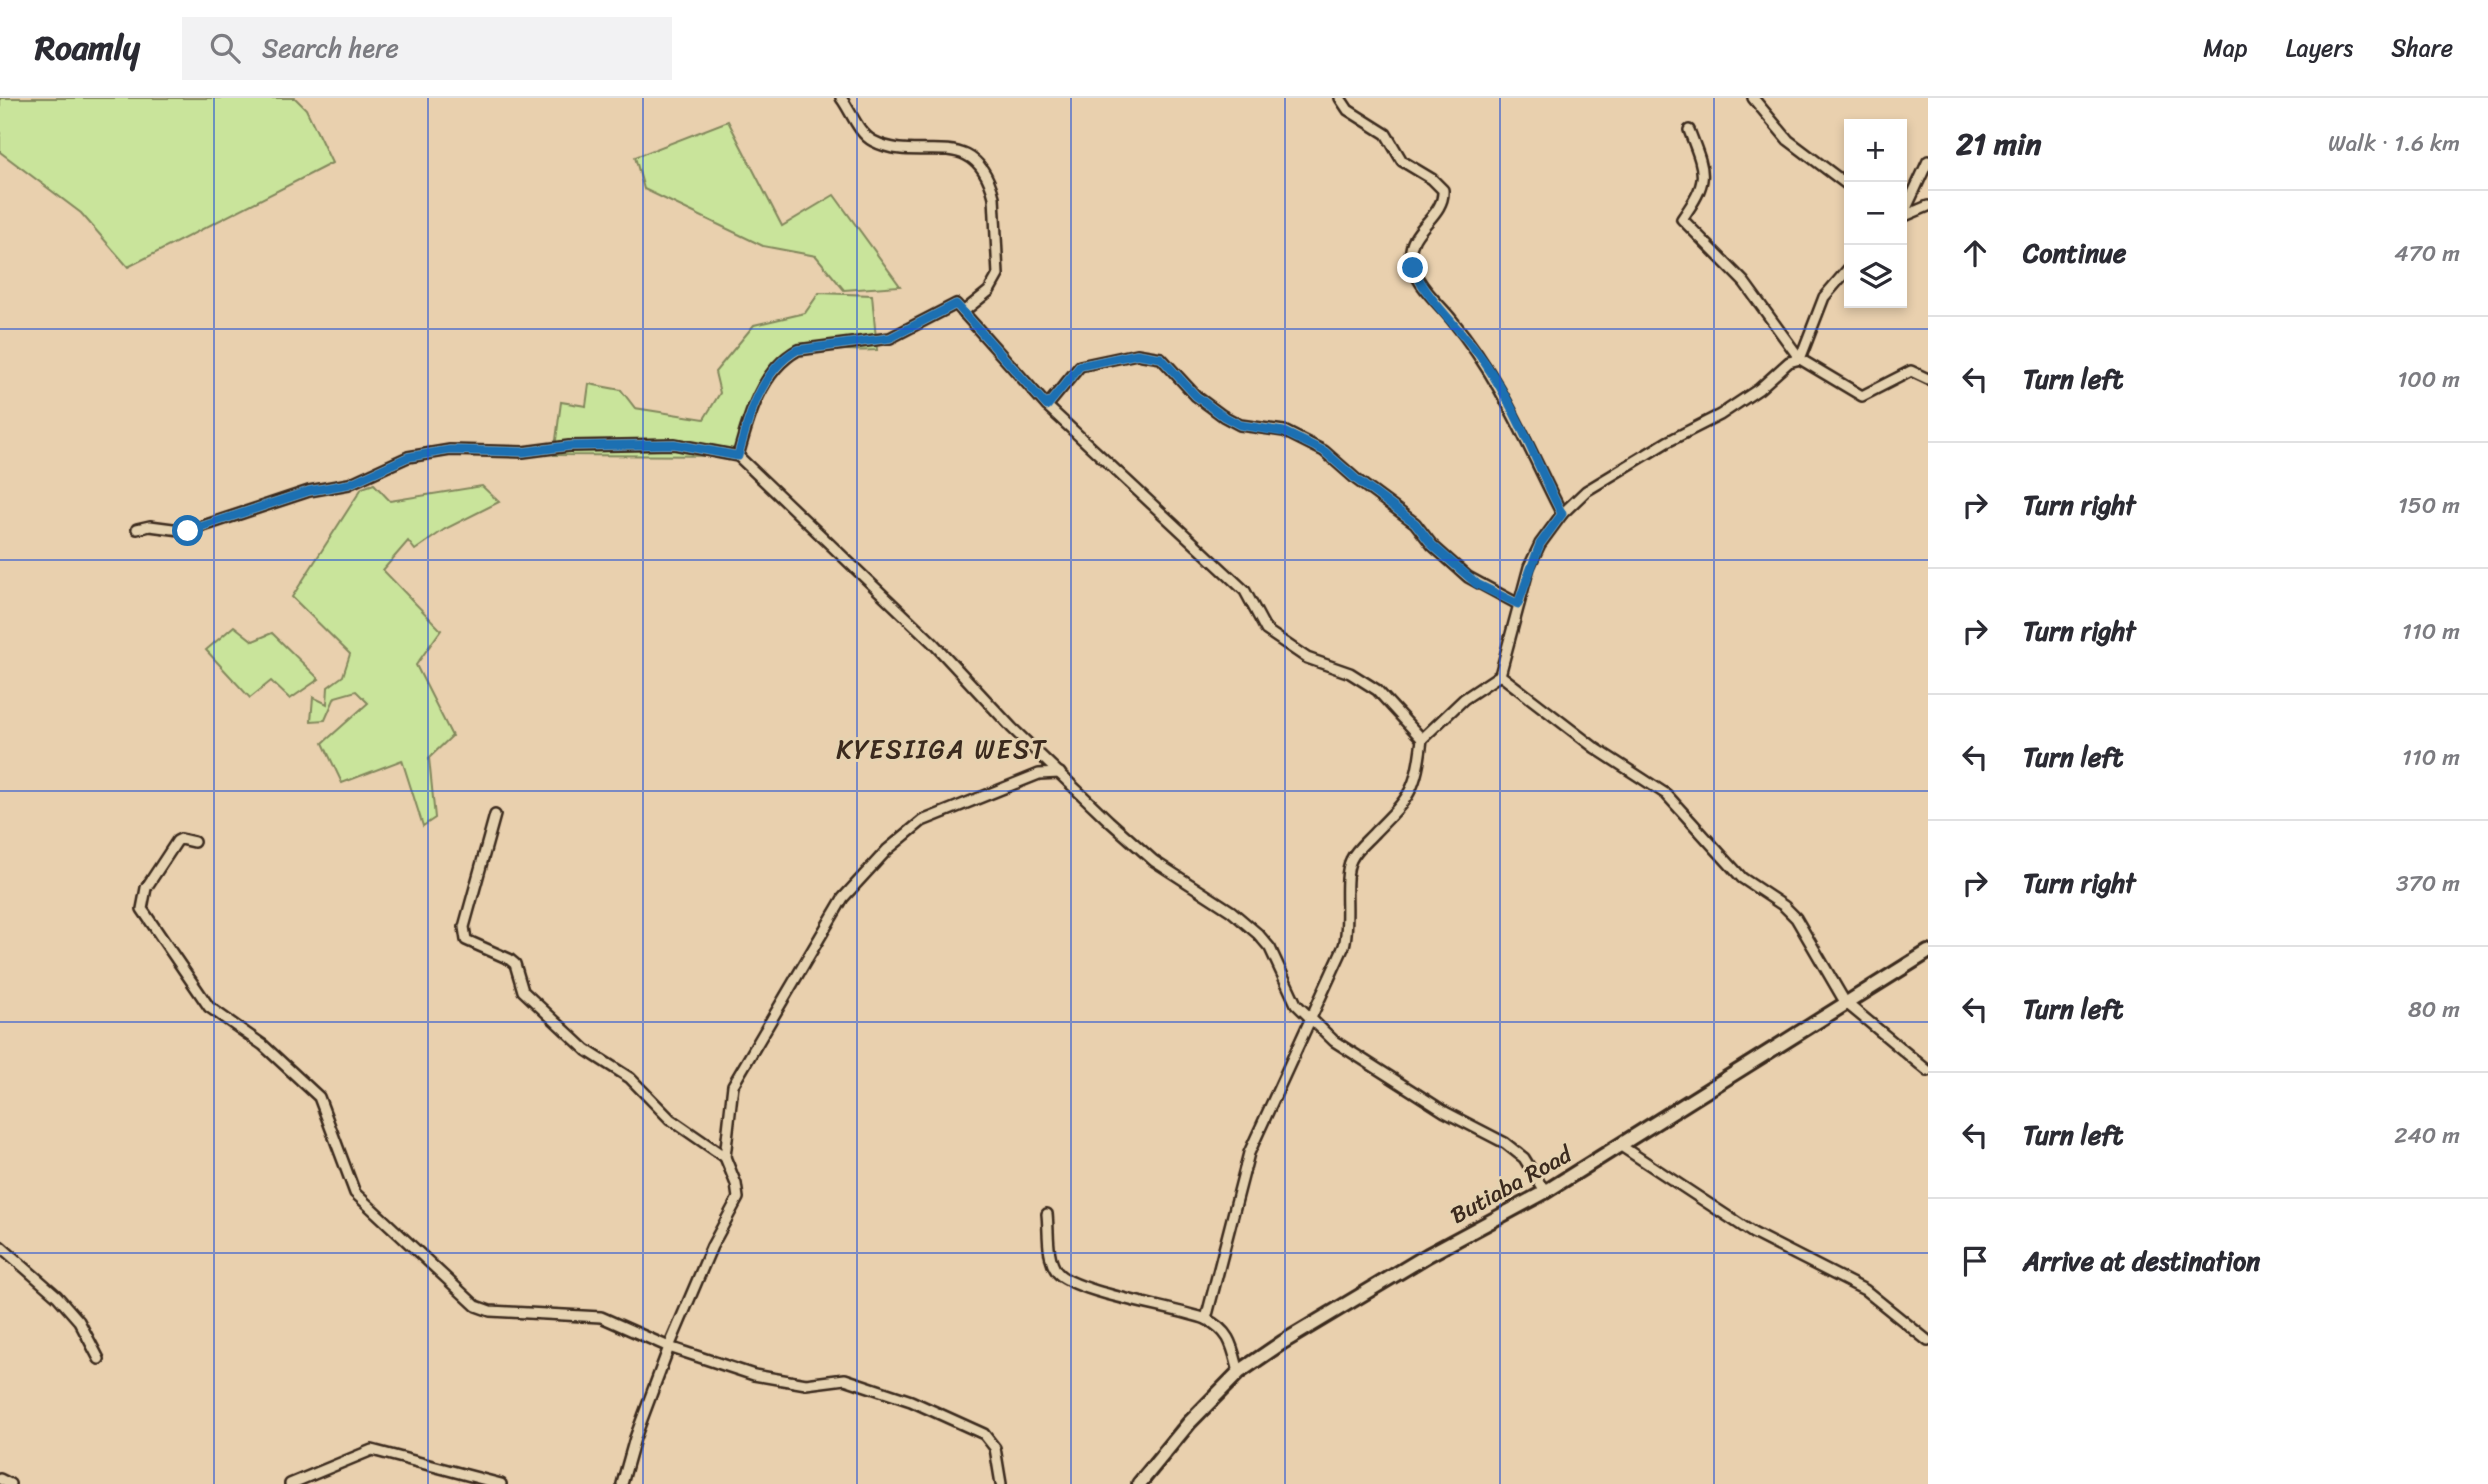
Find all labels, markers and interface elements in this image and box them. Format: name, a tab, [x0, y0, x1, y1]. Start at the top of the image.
search box	[182, 17, 672, 80]
text: Roamly	[35, 19, 140, 77]
text: Search here	[262, 25, 399, 71]
text: Map	[2203, 27, 2248, 69]
text: Layers	[2286, 27, 2353, 69]
text: Share	[2391, 27, 2453, 69]
icon: search	[206, 29, 244, 67]
text: 21 min	[1956, 117, 2041, 171]
map controls	[1844, 119, 1907, 308]
button: +	[1844, 119, 1907, 182]
text: Walk · 1.6 km	[2328, 123, 2460, 164]
button: −	[1844, 182, 1907, 245]
text: Continue	[2023, 230, 2126, 276]
text: 470 m	[2394, 233, 2460, 274]
icon: ahead	[1956, 234, 1994, 272]
button: layers	[1844, 245, 1907, 308]
route end	[1397, 252, 1428, 283]
text: Turn left	[2023, 356, 2123, 402]
text: 100 m	[2397, 359, 2460, 400]
icon: left	[1956, 360, 1994, 398]
text: Turn right	[2023, 482, 2136, 528]
text: 150 m	[2398, 485, 2460, 526]
icon: right	[1956, 486, 1994, 524]
route start	[172, 515, 203, 546]
text: Turn right	[2023, 608, 2136, 654]
text: 110 m	[2402, 611, 2460, 652]
icon: right	[1956, 612, 1994, 650]
district label: KYESIIGA WEST	[836, 726, 1048, 772]
text: Turn left	[2023, 734, 2123, 780]
text: 110 m	[2402, 737, 2460, 778]
icon: left	[1956, 738, 1994, 776]
text: Turn right	[2023, 860, 2136, 906]
text: 370 m	[2396, 863, 2460, 904]
icon: right	[1956, 864, 1994, 902]
text: Turn left	[2023, 986, 2123, 1032]
text: 80 m	[2408, 989, 2460, 1030]
icon: left	[1956, 990, 1994, 1028]
text: Turn left	[2023, 1112, 2123, 1158]
text: 240 m	[2394, 1115, 2460, 1156]
icon: left	[1956, 1116, 1994, 1154]
street label: Butiaba Road	[1443, 1134, 1581, 1235]
text: Arrive at destination	[2023, 1238, 2260, 1284]
icon: arrive	[1956, 1242, 1994, 1280]

